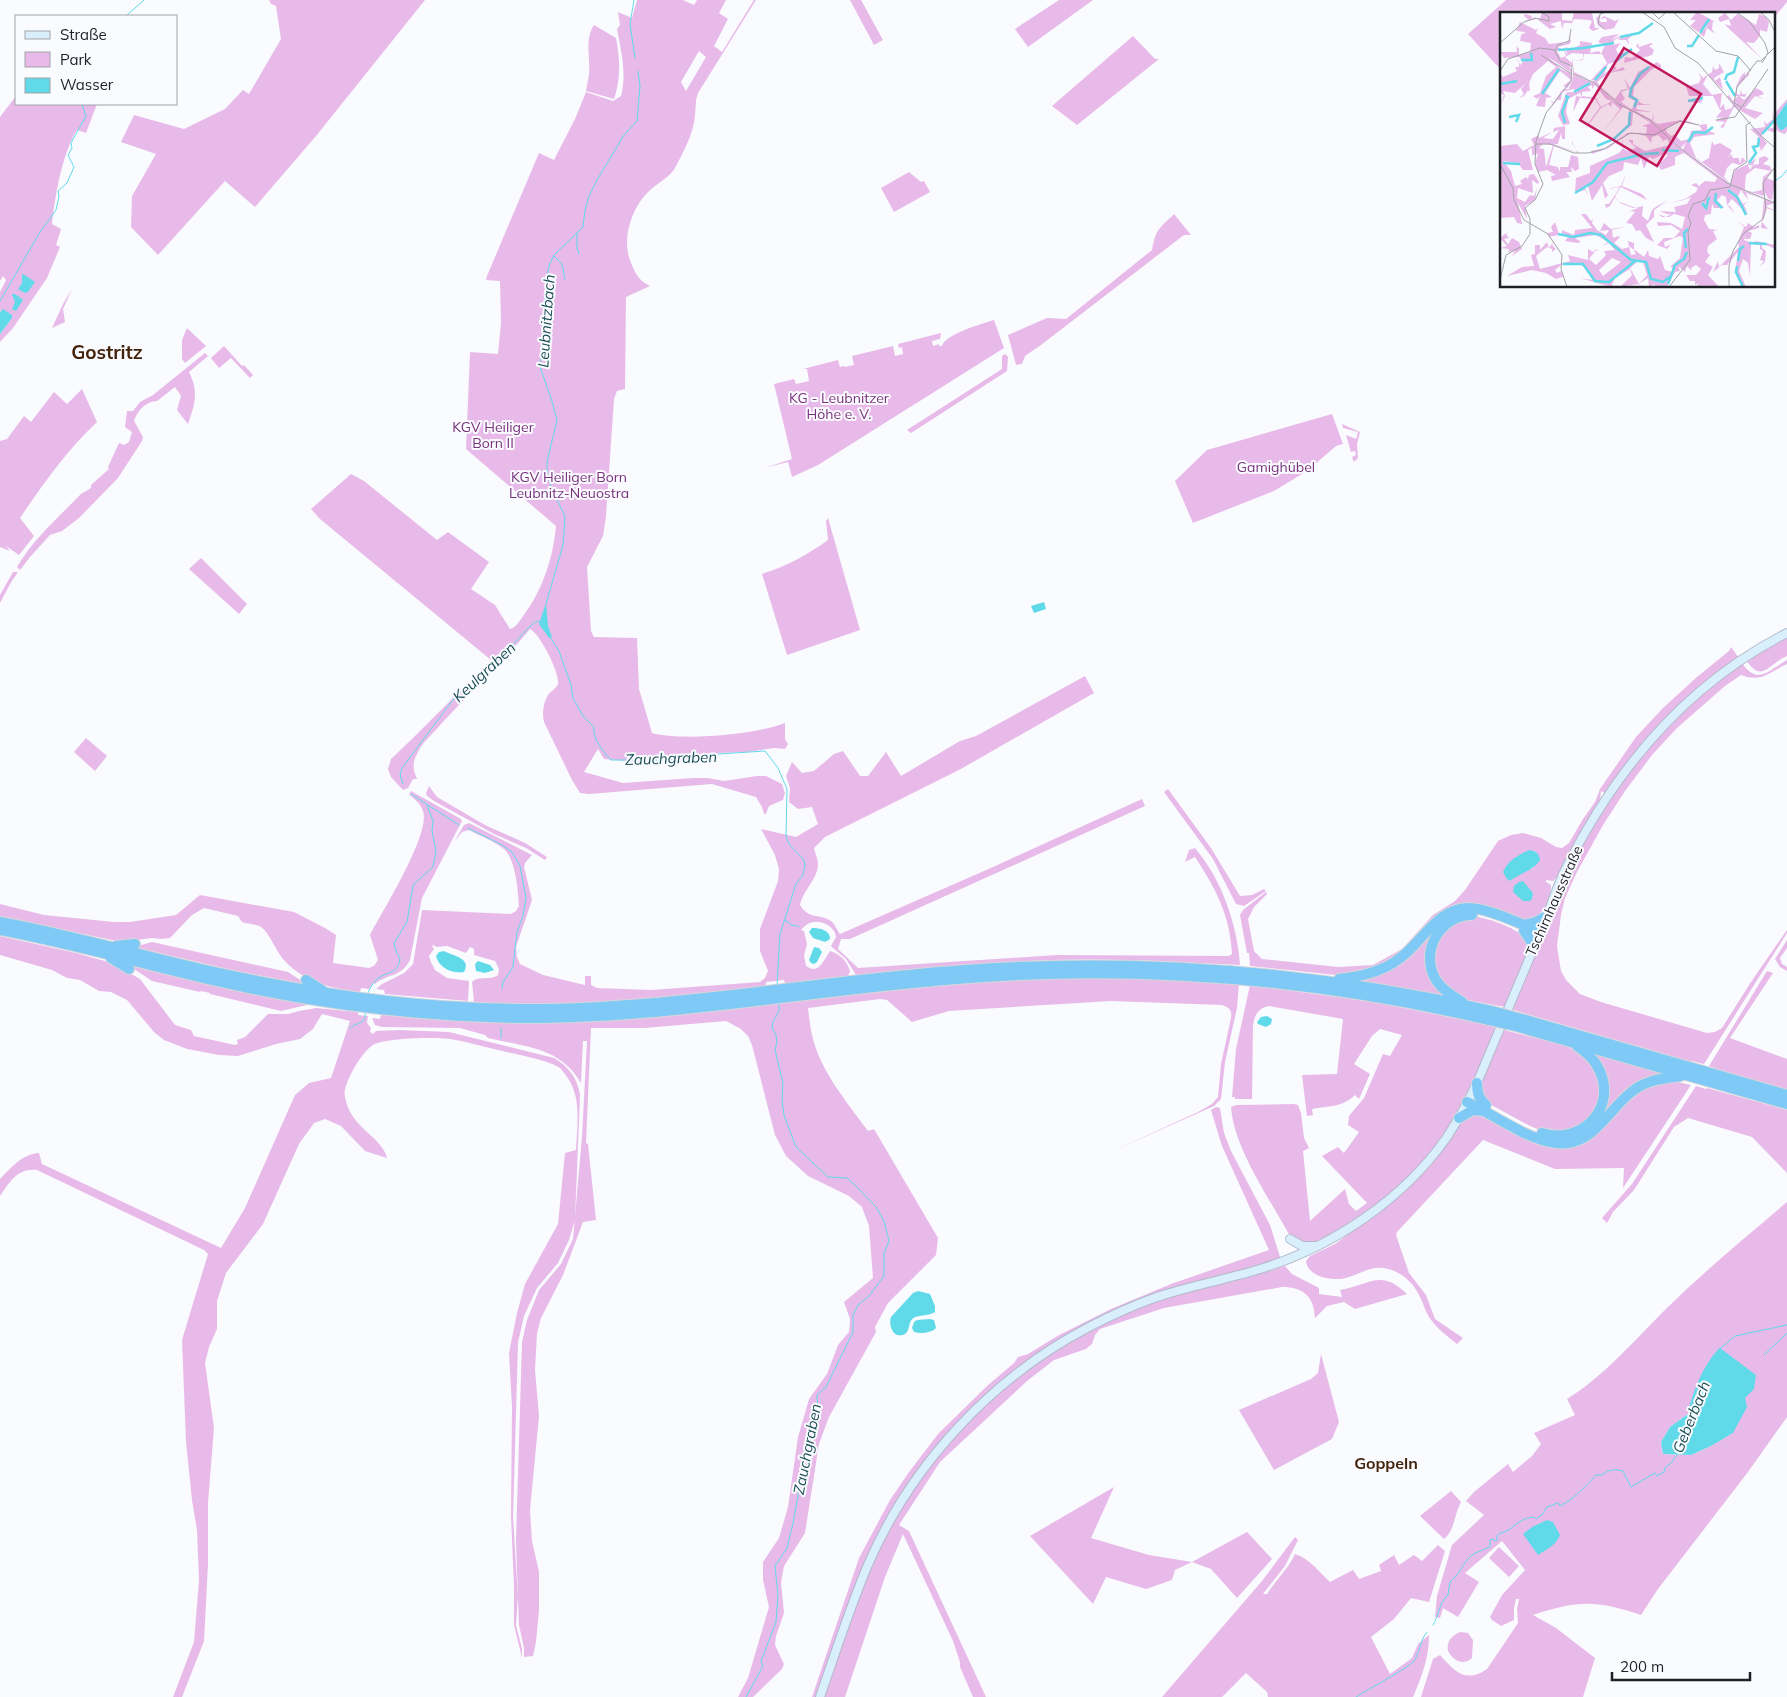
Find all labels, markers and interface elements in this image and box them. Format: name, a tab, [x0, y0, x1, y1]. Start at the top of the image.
inset map	[1500, 12, 1774, 288]
legend	[15, 15, 178, 105]
text: Straße	[60, 25, 107, 44]
text: Park	[60, 50, 92, 69]
text: Wasser	[60, 75, 114, 94]
water label: Leubnitzbach	[533, 273, 559, 368]
district label: Gostritz	[71, 340, 143, 364]
park label: KG - Leubnitzer Höhe e. V.	[789, 389, 890, 423]
park label: KGV Heiliger Born II	[452, 418, 535, 452]
park label: Gamighübel	[1237, 458, 1315, 476]
park label: KGV Heiliger Born Leubnitz-Neuostra	[509, 468, 629, 502]
water label: Keulgraben	[449, 638, 520, 706]
water label: Zauchgraben	[625, 747, 718, 769]
street label: Tschirnhausstraße	[1521, 843, 1587, 959]
water label: Geberbach	[1668, 1378, 1714, 1456]
water label: Zauchgraben	[789, 1402, 825, 1496]
district label: Goppeln	[1354, 1453, 1418, 1473]
scale bar	[1612, 1650, 1750, 1682]
text: 200 m	[1620, 1657, 1664, 1676]

